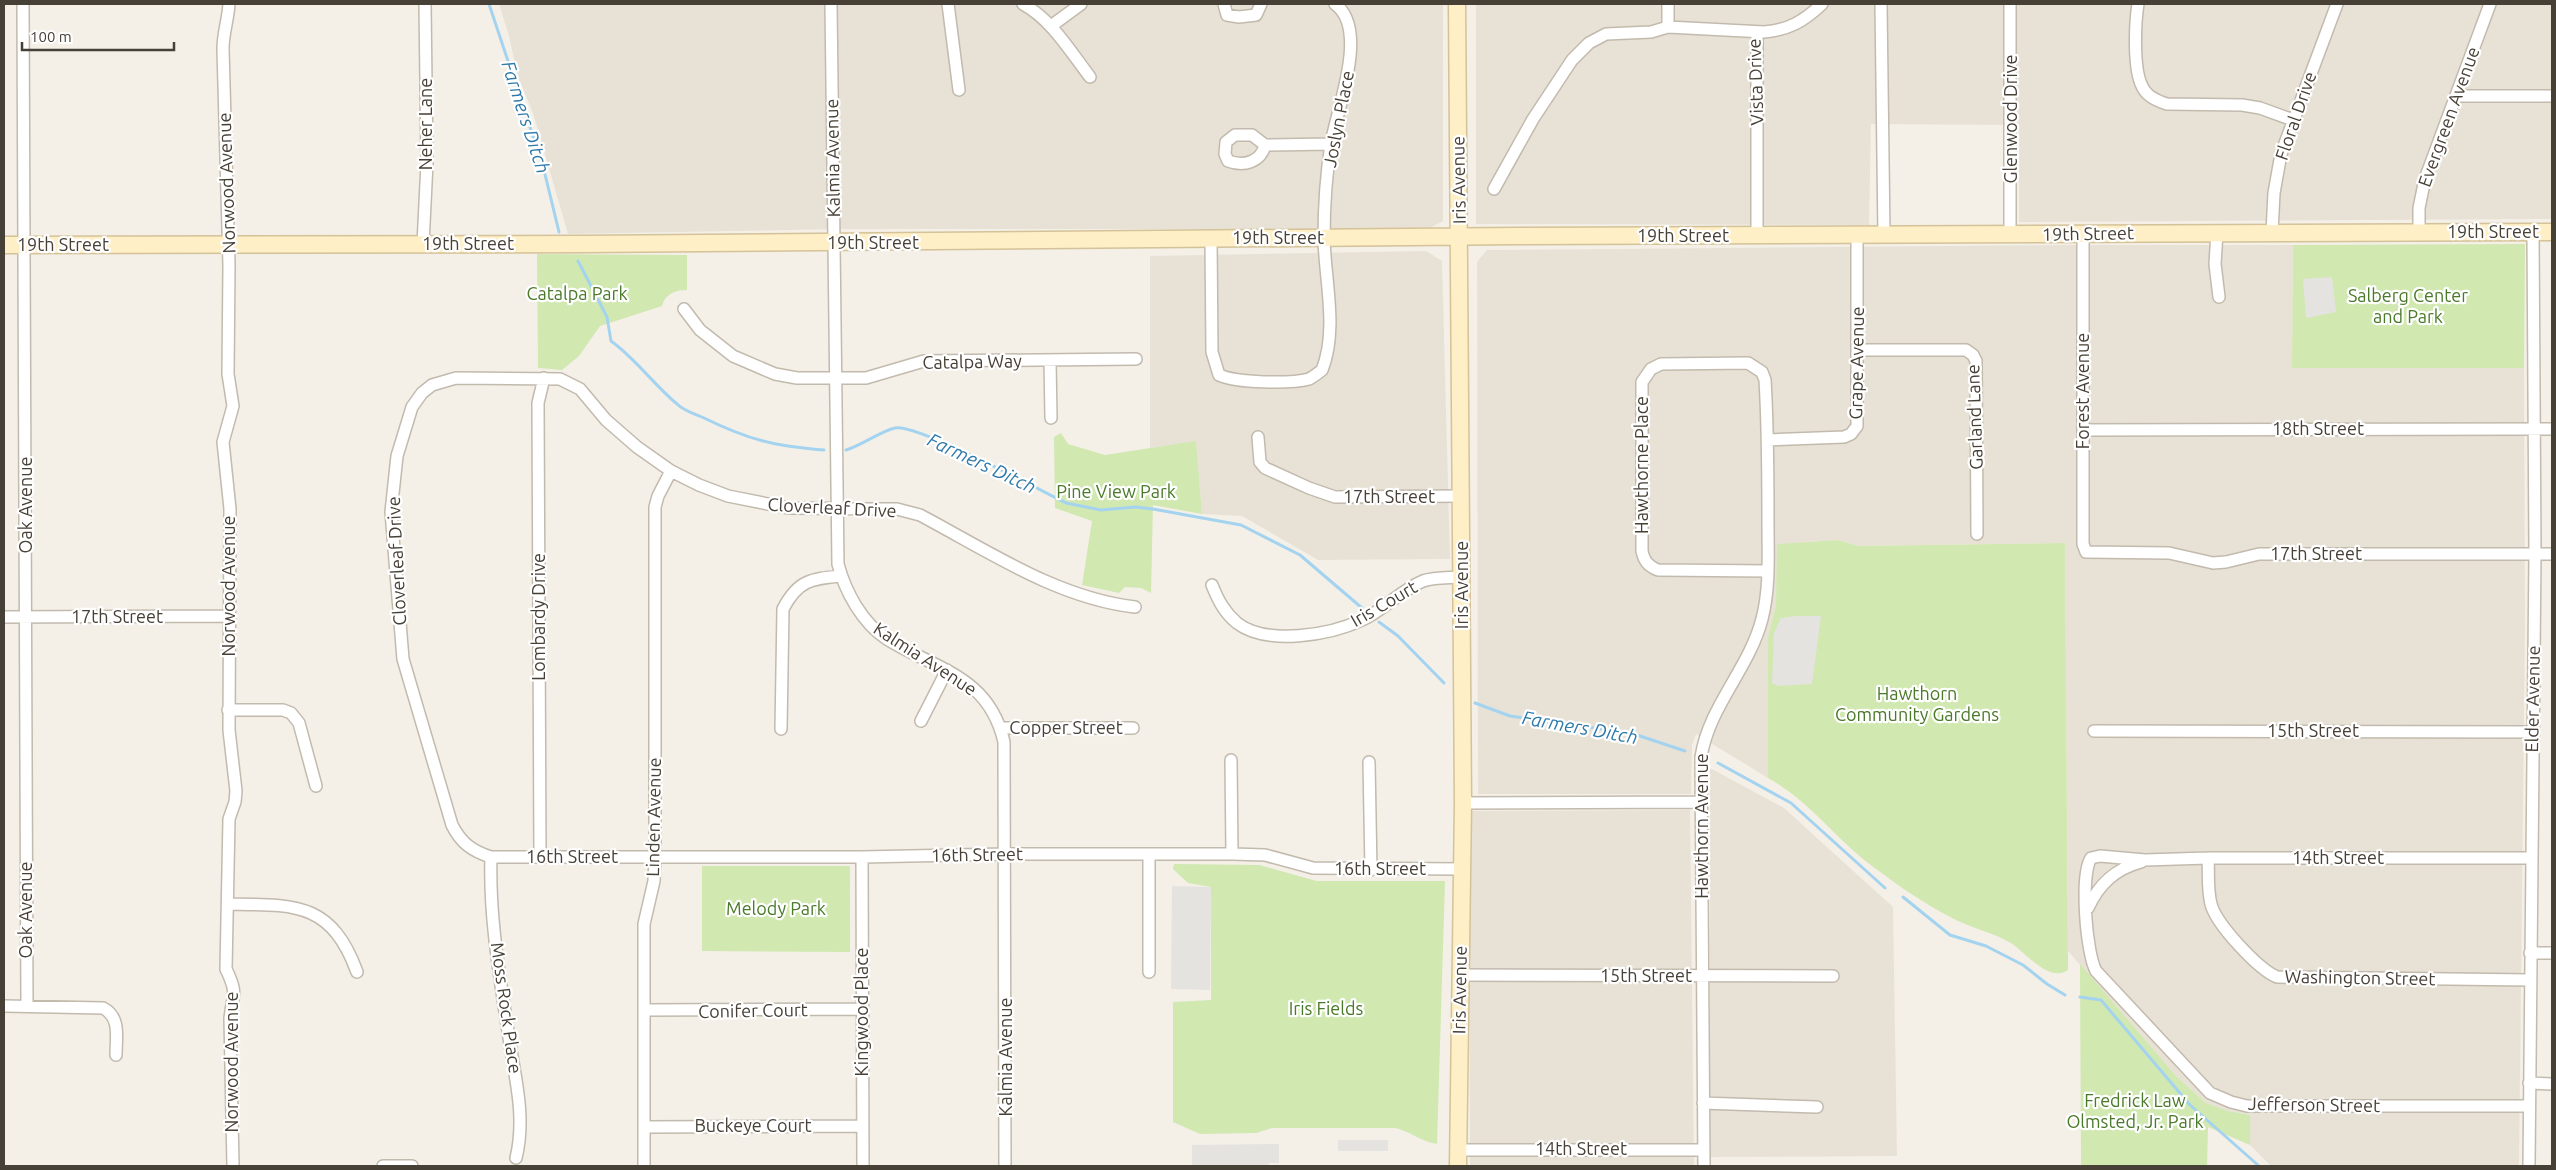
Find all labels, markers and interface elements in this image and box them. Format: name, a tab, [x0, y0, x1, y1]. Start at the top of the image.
scale bar	[22, 20, 175, 52]
text: 100 m	[30, 28, 72, 45]
street label: Vista Drive	[1743, 38, 1767, 126]
street label: Evergreen Avenue	[2413, 44, 2483, 189]
street label: Glenwood Drive	[2000, 54, 2020, 184]
water label: Farmers Ditch	[497, 58, 555, 176]
street label: Joslyn Place	[1319, 69, 1357, 169]
street label: Floral Drive	[2271, 69, 2320, 163]
street label: Neher Lane	[415, 78, 435, 170]
street label: Kalmia Avenue	[821, 98, 843, 218]
street label: Norwood Avenue	[214, 112, 238, 254]
street label: Iris Avenue	[1447, 136, 1469, 224]
street label: 19th Street	[2447, 221, 2539, 241]
street label: 19th Street	[2042, 222, 2134, 244]
street label: 19th Street	[1637, 225, 1729, 245]
street label: 19th Street	[1232, 227, 1324, 247]
street label: 19th Street	[827, 232, 919, 252]
street label: 19th Street	[422, 233, 514, 253]
street label: 19th Street	[17, 234, 109, 254]
park label: Catalpa Park	[527, 283, 627, 303]
park label: Salberg Center and Park	[2348, 285, 2468, 326]
street label: Grape Avenue	[1845, 306, 1867, 420]
street label: Forest Avenue	[2072, 333, 2092, 449]
street label: Catalpa Way	[922, 350, 1022, 372]
street label: Garland Lane	[1962, 364, 1986, 470]
street label: Hawthorne Place	[1631, 396, 1651, 534]
street label: 18th Street	[2272, 418, 2364, 438]
water label: Farmers Ditch	[924, 428, 1040, 498]
street label: Oak Avenue	[15, 456, 35, 554]
park label: Pine View Park	[1056, 481, 1176, 501]
street label: 17th Street	[1343, 486, 1435, 506]
street label: Cloverleaf Drive	[767, 494, 897, 520]
street label: Cloverleaf Drive	[383, 496, 409, 626]
street label: Norwood Avenue	[218, 516, 238, 656]
street label: Iris Avenue	[1451, 541, 1471, 629]
street label: 17th Street	[2270, 543, 2362, 563]
street label: Lombardy Drive	[528, 553, 548, 681]
street label: Iris Court	[1347, 576, 1420, 630]
street label: 17th Street	[71, 606, 163, 626]
street label: Kalmia Avenue	[870, 617, 981, 699]
street label: Elder Avenue	[2521, 645, 2543, 753]
park label: Hawthorn Community Gardens	[1835, 683, 1999, 724]
water label: Farmers Ditch	[1520, 706, 1640, 748]
street label: Copper Street	[1009, 717, 1123, 737]
street label: 15th Street	[2267, 720, 2359, 740]
street label: Hawthorn Avenue	[1691, 753, 1711, 899]
street label: Linden Avenue	[642, 757, 664, 877]
street label: 16th Street	[931, 843, 1023, 865]
street label: 16th Street	[526, 846, 618, 866]
street label: 14th Street	[2292, 847, 2384, 867]
street label: 16th Street	[1334, 858, 1426, 878]
street label: Oak Avenue	[15, 861, 35, 959]
park label: Melody Park	[726, 898, 826, 918]
street label: Moss Rock Place	[488, 941, 526, 1075]
street label: Iris Avenue	[1448, 946, 1470, 1034]
street label: Kingwood Place	[851, 948, 871, 1077]
street label: 15th Street	[1600, 965, 1692, 985]
street label: Washington Street	[2284, 966, 2436, 988]
street label: Norwood Avenue	[221, 992, 241, 1132]
street label: Kalmia Avenue	[995, 998, 1015, 1116]
park label: Iris Fields	[1289, 998, 1363, 1018]
street label: Conifer Court	[698, 999, 808, 1021]
park label: Fredrick Law Olmsted, Jr. Park	[2066, 1090, 2204, 1131]
street label: Jefferson Street	[2248, 1093, 2380, 1115]
street label: Buckeye Court	[694, 1115, 812, 1135]
street label: 14th Street	[1535, 1138, 1627, 1158]

